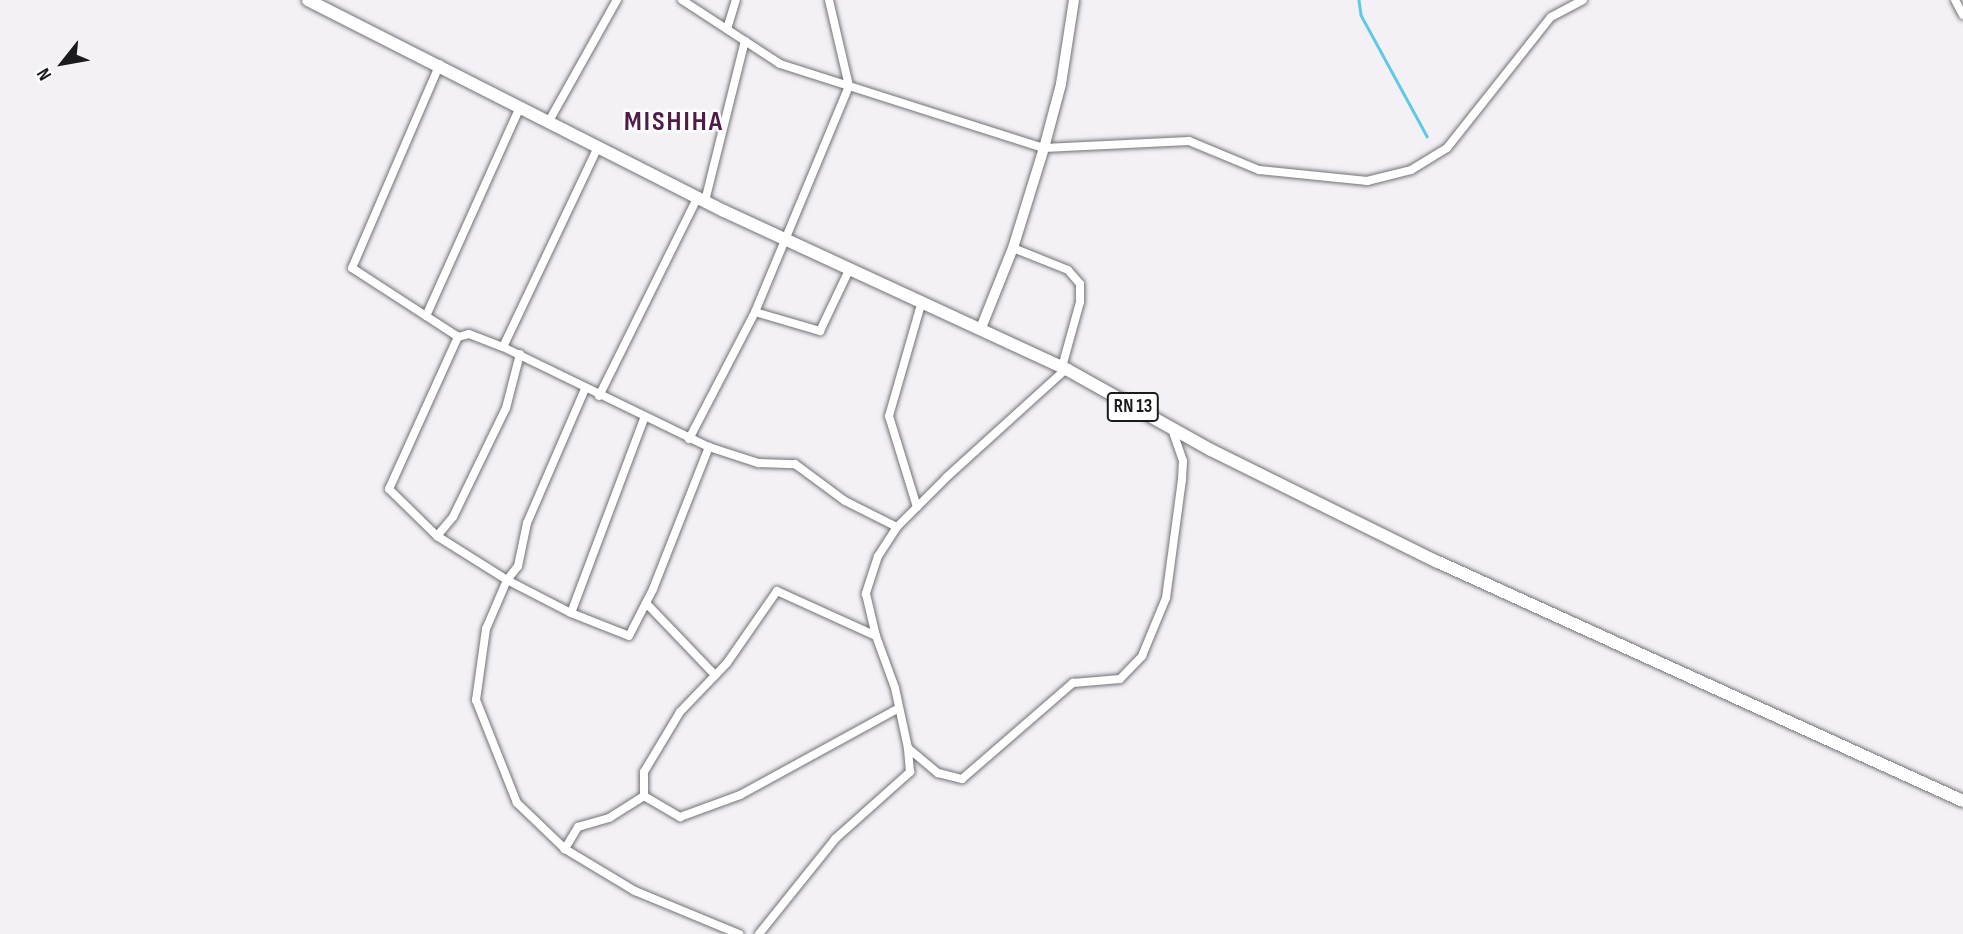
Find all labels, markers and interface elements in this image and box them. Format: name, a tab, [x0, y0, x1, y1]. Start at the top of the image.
north arrow	[28, 28, 98, 98]
text: N	[32, 64, 57, 84]
district label: MISHIHA	[625, 105, 723, 139]
road number: RN 13	[1107, 392, 1159, 422]

